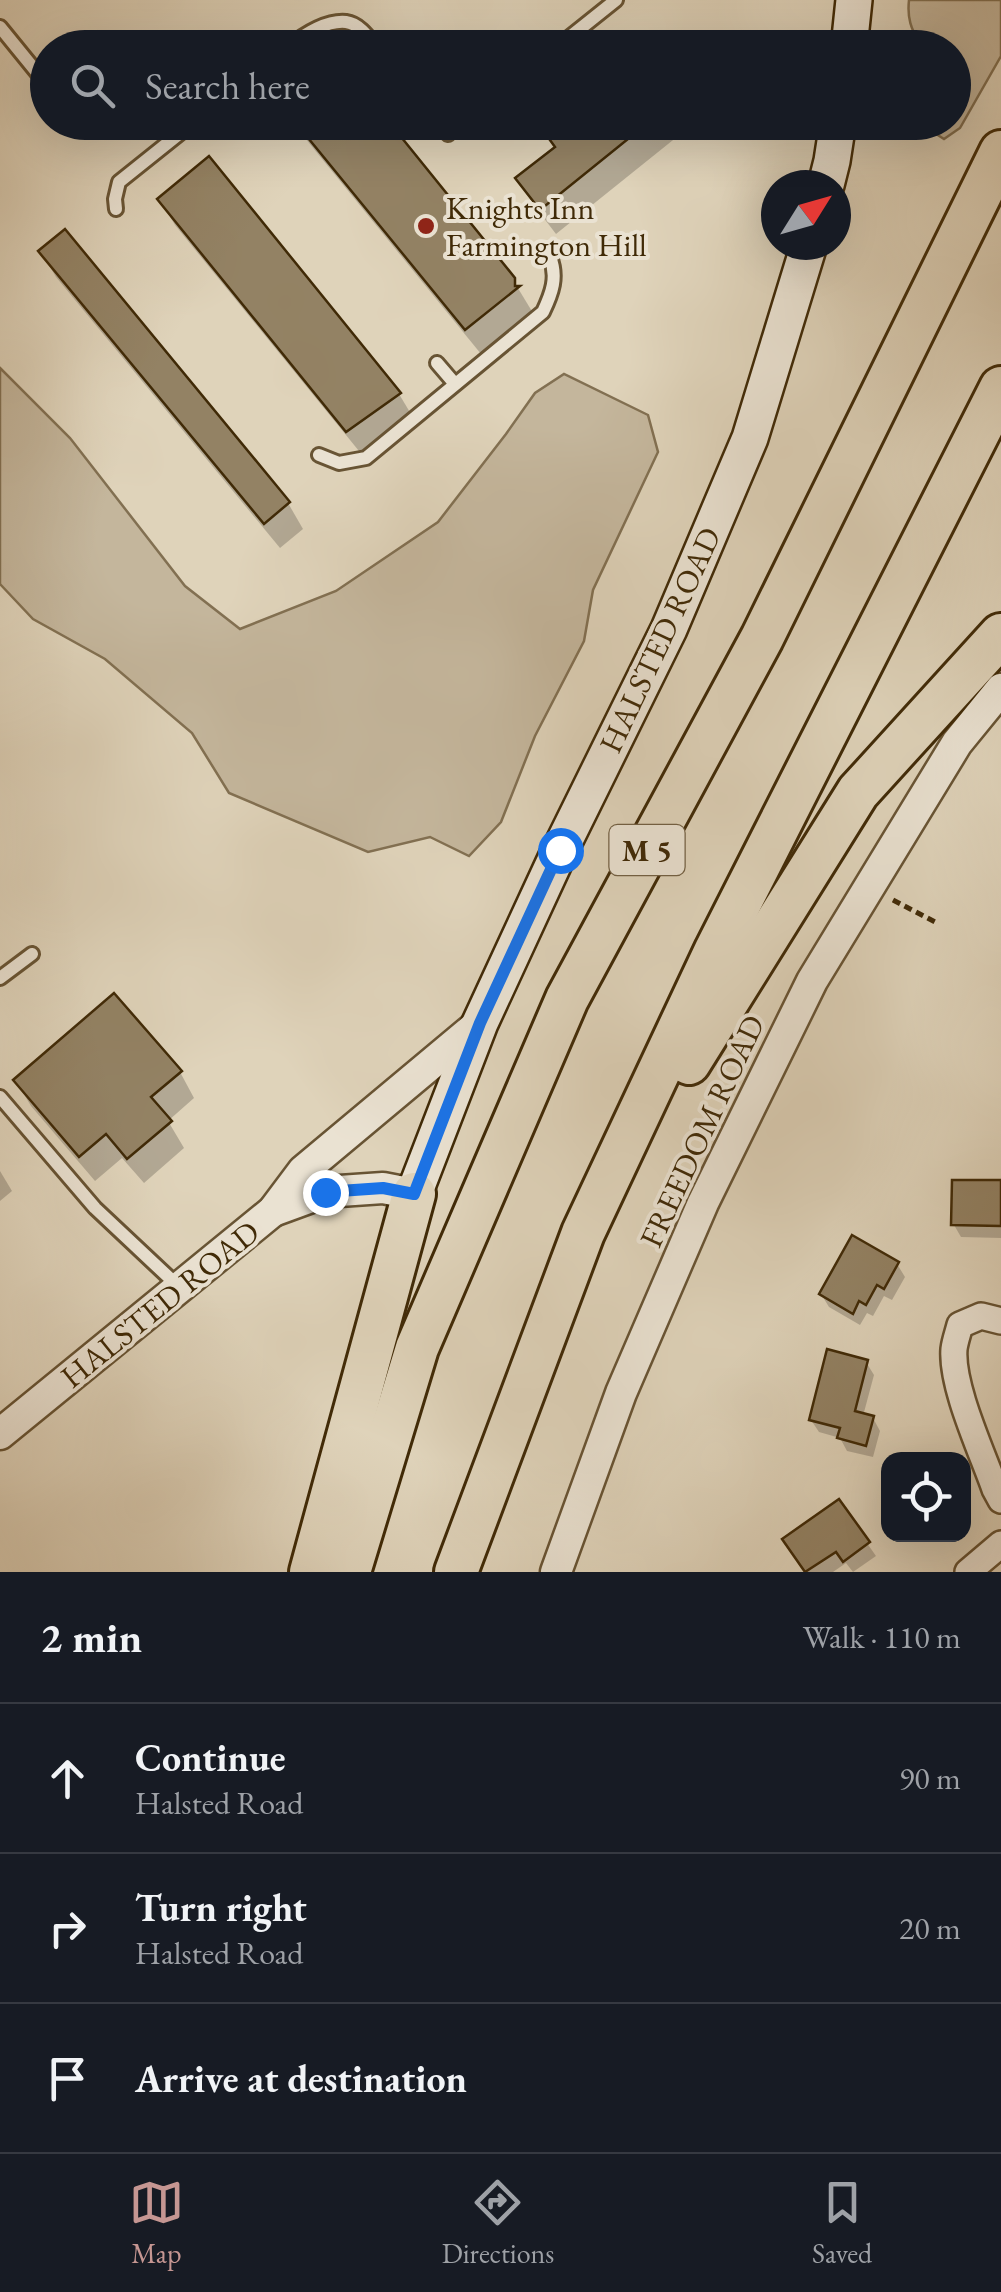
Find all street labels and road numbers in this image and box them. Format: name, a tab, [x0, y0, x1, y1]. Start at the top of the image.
street label: HALSTED ROAD	[589, 520, 731, 760]
road number: M 5	[610, 825, 684, 875]
street label: FREEDOM ROAD	[630, 1008, 774, 1254]
street label: HALSTED ROAD	[52, 1211, 268, 1397]

